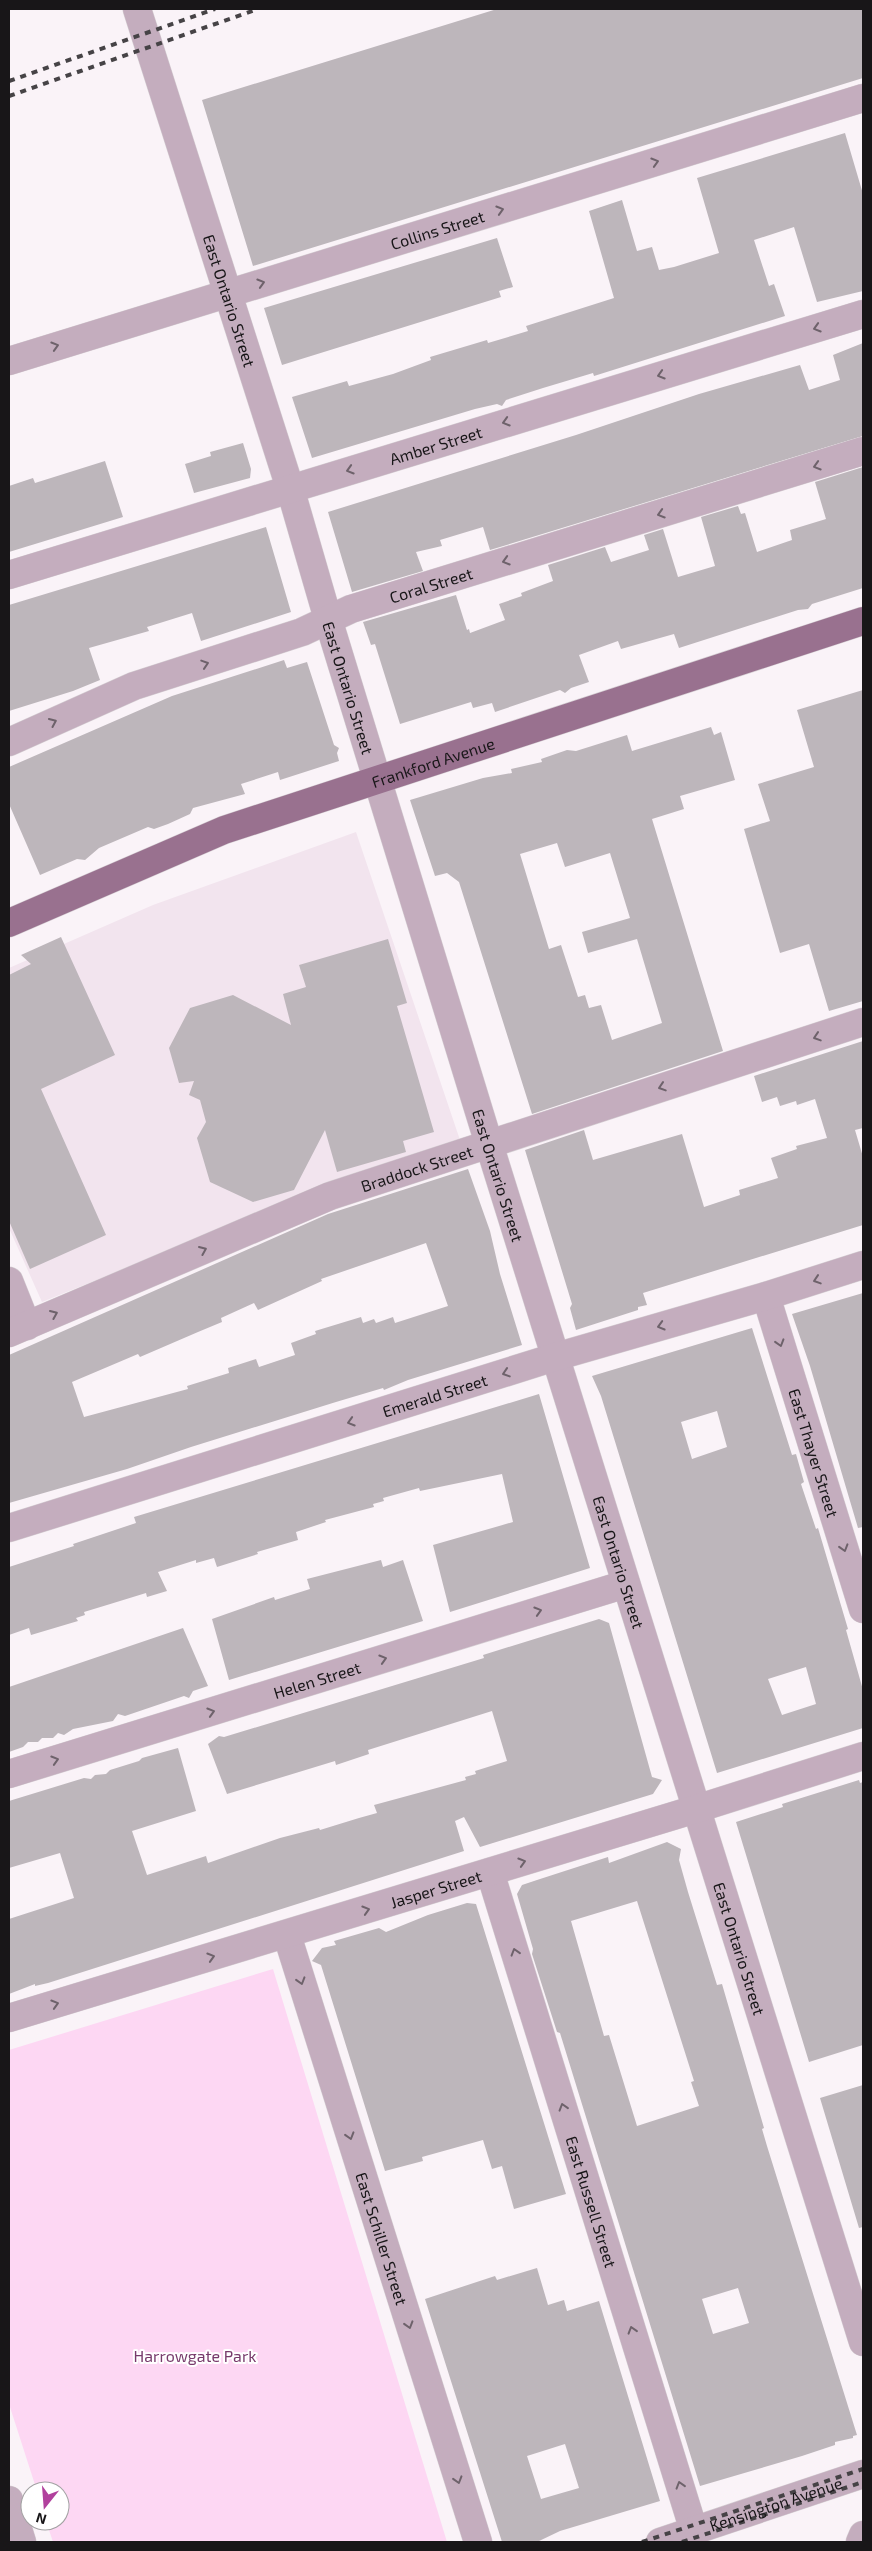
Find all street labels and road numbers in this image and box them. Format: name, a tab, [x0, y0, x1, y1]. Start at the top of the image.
street label: Collins Street	[388, 206, 486, 253]
street label: East Ontario Street	[200, 232, 260, 369]
street label: Amber Street	[387, 422, 484, 468]
street label: Coral Street	[387, 563, 475, 606]
street label: East Ontario Street	[320, 619, 378, 756]
street label: Frankford Avenue	[369, 733, 497, 791]
street label: East Ontario Street	[469, 1106, 528, 1244]
street label: Braddock Street	[358, 1141, 475, 1195]
street label: Emerald Street	[380, 1369, 489, 1420]
street label: East Thayer Street	[786, 1386, 843, 1519]
street label: East Ontario Street	[590, 1493, 649, 1630]
street label: Helen Street	[271, 1657, 363, 1702]
street label: Jasper Street	[388, 1865, 484, 1911]
street label: East Ontario Street	[710, 1880, 770, 2017]
street label: East Russell Street	[563, 2133, 621, 2270]
street label: East Schiller Street	[353, 2170, 412, 2307]
street label: Kensington Avenue	[707, 2472, 845, 2534]

